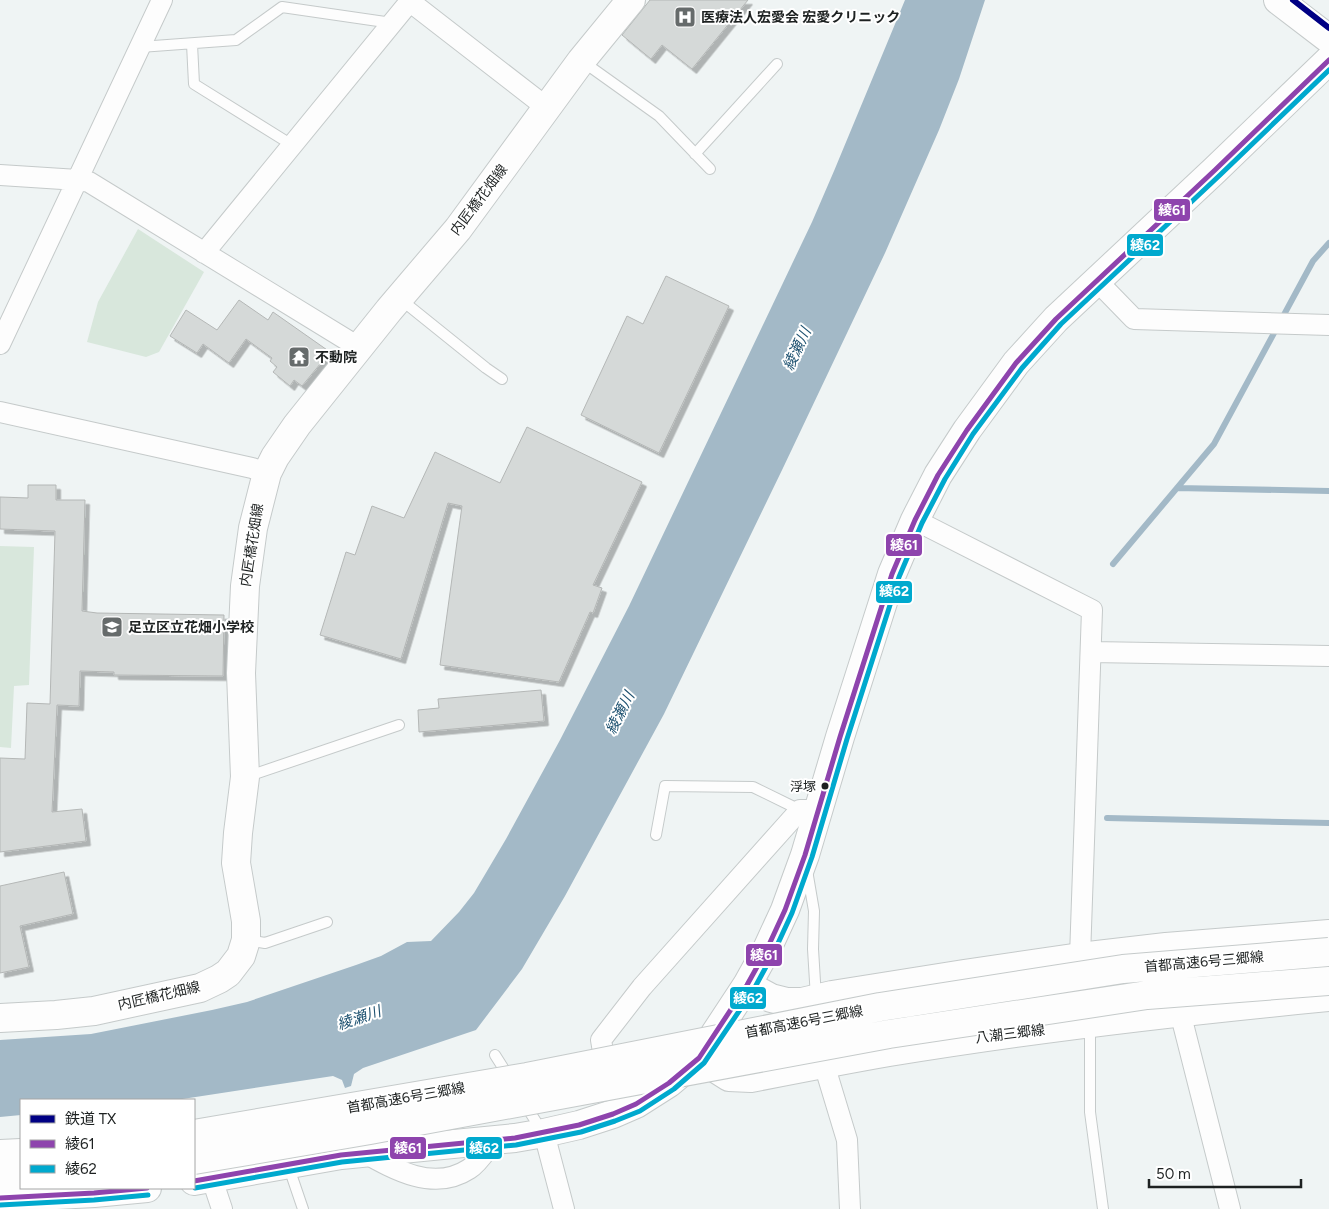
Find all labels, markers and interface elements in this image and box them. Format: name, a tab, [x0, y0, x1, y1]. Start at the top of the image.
hospital icon: 医療法人宏愛会 宏愛クリニック	[673, 5, 697, 29]
place label: 医療法人宏愛会 宏愛クリニック	[701, 9, 900, 26]
street label: 内匠橋花畑線	[447, 161, 511, 239]
line badge: 綾61	[1153, 198, 1191, 222]
text: 綾61	[1158, 202, 1186, 219]
line badge: 綾62	[1126, 233, 1164, 257]
text: 綾62	[1130, 237, 1160, 254]
water label: 綾瀬川	[779, 323, 816, 373]
temple icon: 不動院	[287, 345, 311, 369]
place label: 不動院	[315, 349, 357, 366]
street label: 内匠橋花畑線	[237, 502, 267, 588]
line badge: 綾61	[885, 533, 923, 557]
text: 綾61	[890, 537, 918, 554]
line badge: 綾62	[875, 580, 913, 604]
text: 綾62	[879, 583, 909, 600]
school or university icon: 足立区立花畑小学校	[100, 615, 124, 639]
place label: 足立区立花畑小学校	[128, 619, 254, 636]
water label: 綾瀬川	[602, 687, 639, 737]
place label: 浮塚	[790, 779, 816, 794]
marker: 浮塚	[820, 781, 830, 791]
line badge: 綾61	[745, 943, 783, 967]
text: 綾61	[750, 947, 778, 964]
street label: 首都高速6号三郷線	[1144, 948, 1264, 976]
street label: 内匠橋花畑線	[116, 978, 202, 1014]
line badge: 綾62	[729, 986, 767, 1010]
text: 綾62	[733, 990, 763, 1007]
water label: 綾瀬川	[335, 1002, 385, 1034]
street label: 首都高速6号三郷線	[744, 1002, 864, 1042]
street label: 八潮三郷線	[974, 1021, 1046, 1047]
street label: 首都高速6号三郷線	[345, 1079, 467, 1117]
legend	[20, 1099, 195, 1189]
text: 鉄道 TX	[65, 1110, 117, 1128]
text: 綾61	[65, 1135, 95, 1153]
line badge: 綾61	[389, 1136, 427, 1160]
line badge: 綾62	[465, 1136, 503, 1160]
text: 綾61	[394, 1140, 422, 1157]
text: 綾62	[469, 1140, 499, 1157]
scale bar	[1149, 1156, 1302, 1188]
text: 綾62	[65, 1160, 97, 1178]
text: 50 m	[1156, 1165, 1191, 1183]

